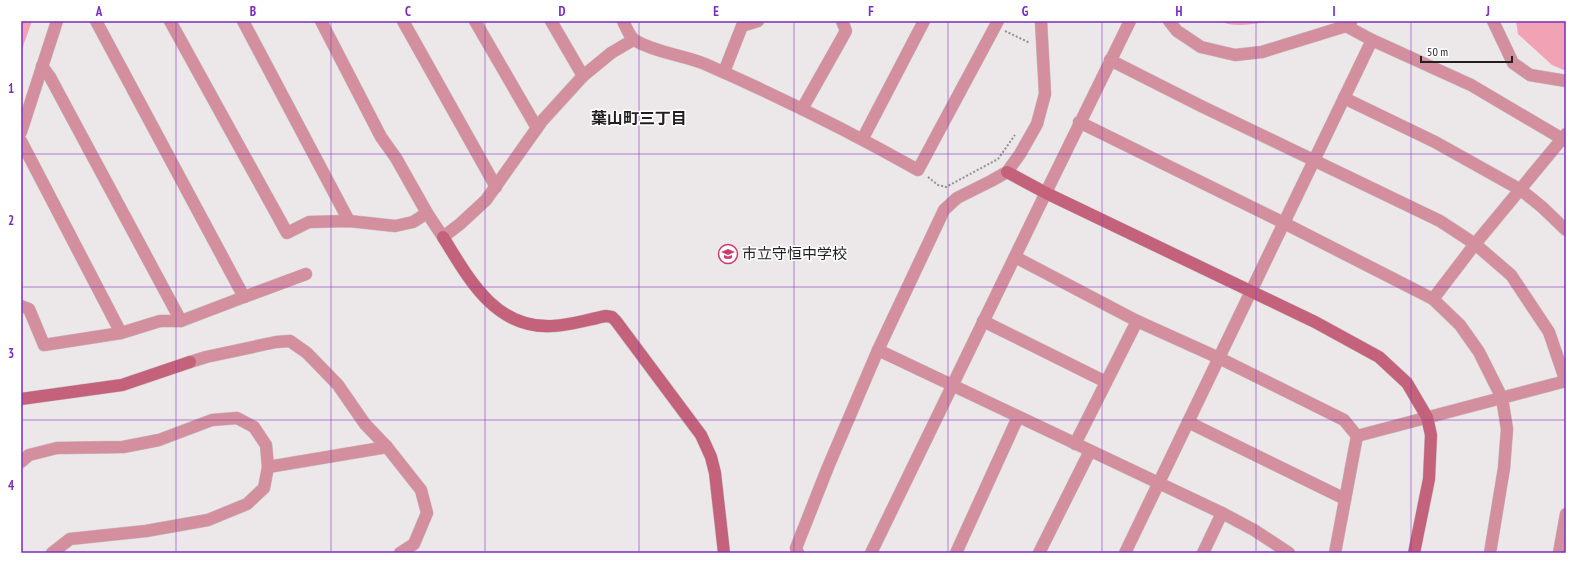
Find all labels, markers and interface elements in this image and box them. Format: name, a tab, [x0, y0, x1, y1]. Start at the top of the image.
text: A	[95, 3, 103, 20]
text: B	[250, 3, 256, 20]
text: C	[405, 3, 411, 20]
text: D	[559, 3, 566, 20]
text: E	[713, 3, 719, 20]
text: F	[868, 3, 874, 20]
text: G	[1022, 3, 1029, 20]
text: H	[1176, 3, 1183, 20]
text: I	[1332, 3, 1336, 20]
text: J	[1485, 3, 1490, 20]
scale bar	[1421, 38, 1512, 64]
text: 50 m	[1427, 44, 1448, 59]
text: 1	[8, 80, 14, 97]
district label: 葉山町三丁目	[591, 108, 687, 128]
text: 2	[8, 212, 14, 229]
school or university icon: 市立守恒中学校	[717, 243, 739, 265]
place label: 市立守恒中学校	[742, 244, 847, 263]
text: 3	[8, 345, 14, 362]
text: 4	[8, 477, 15, 494]

